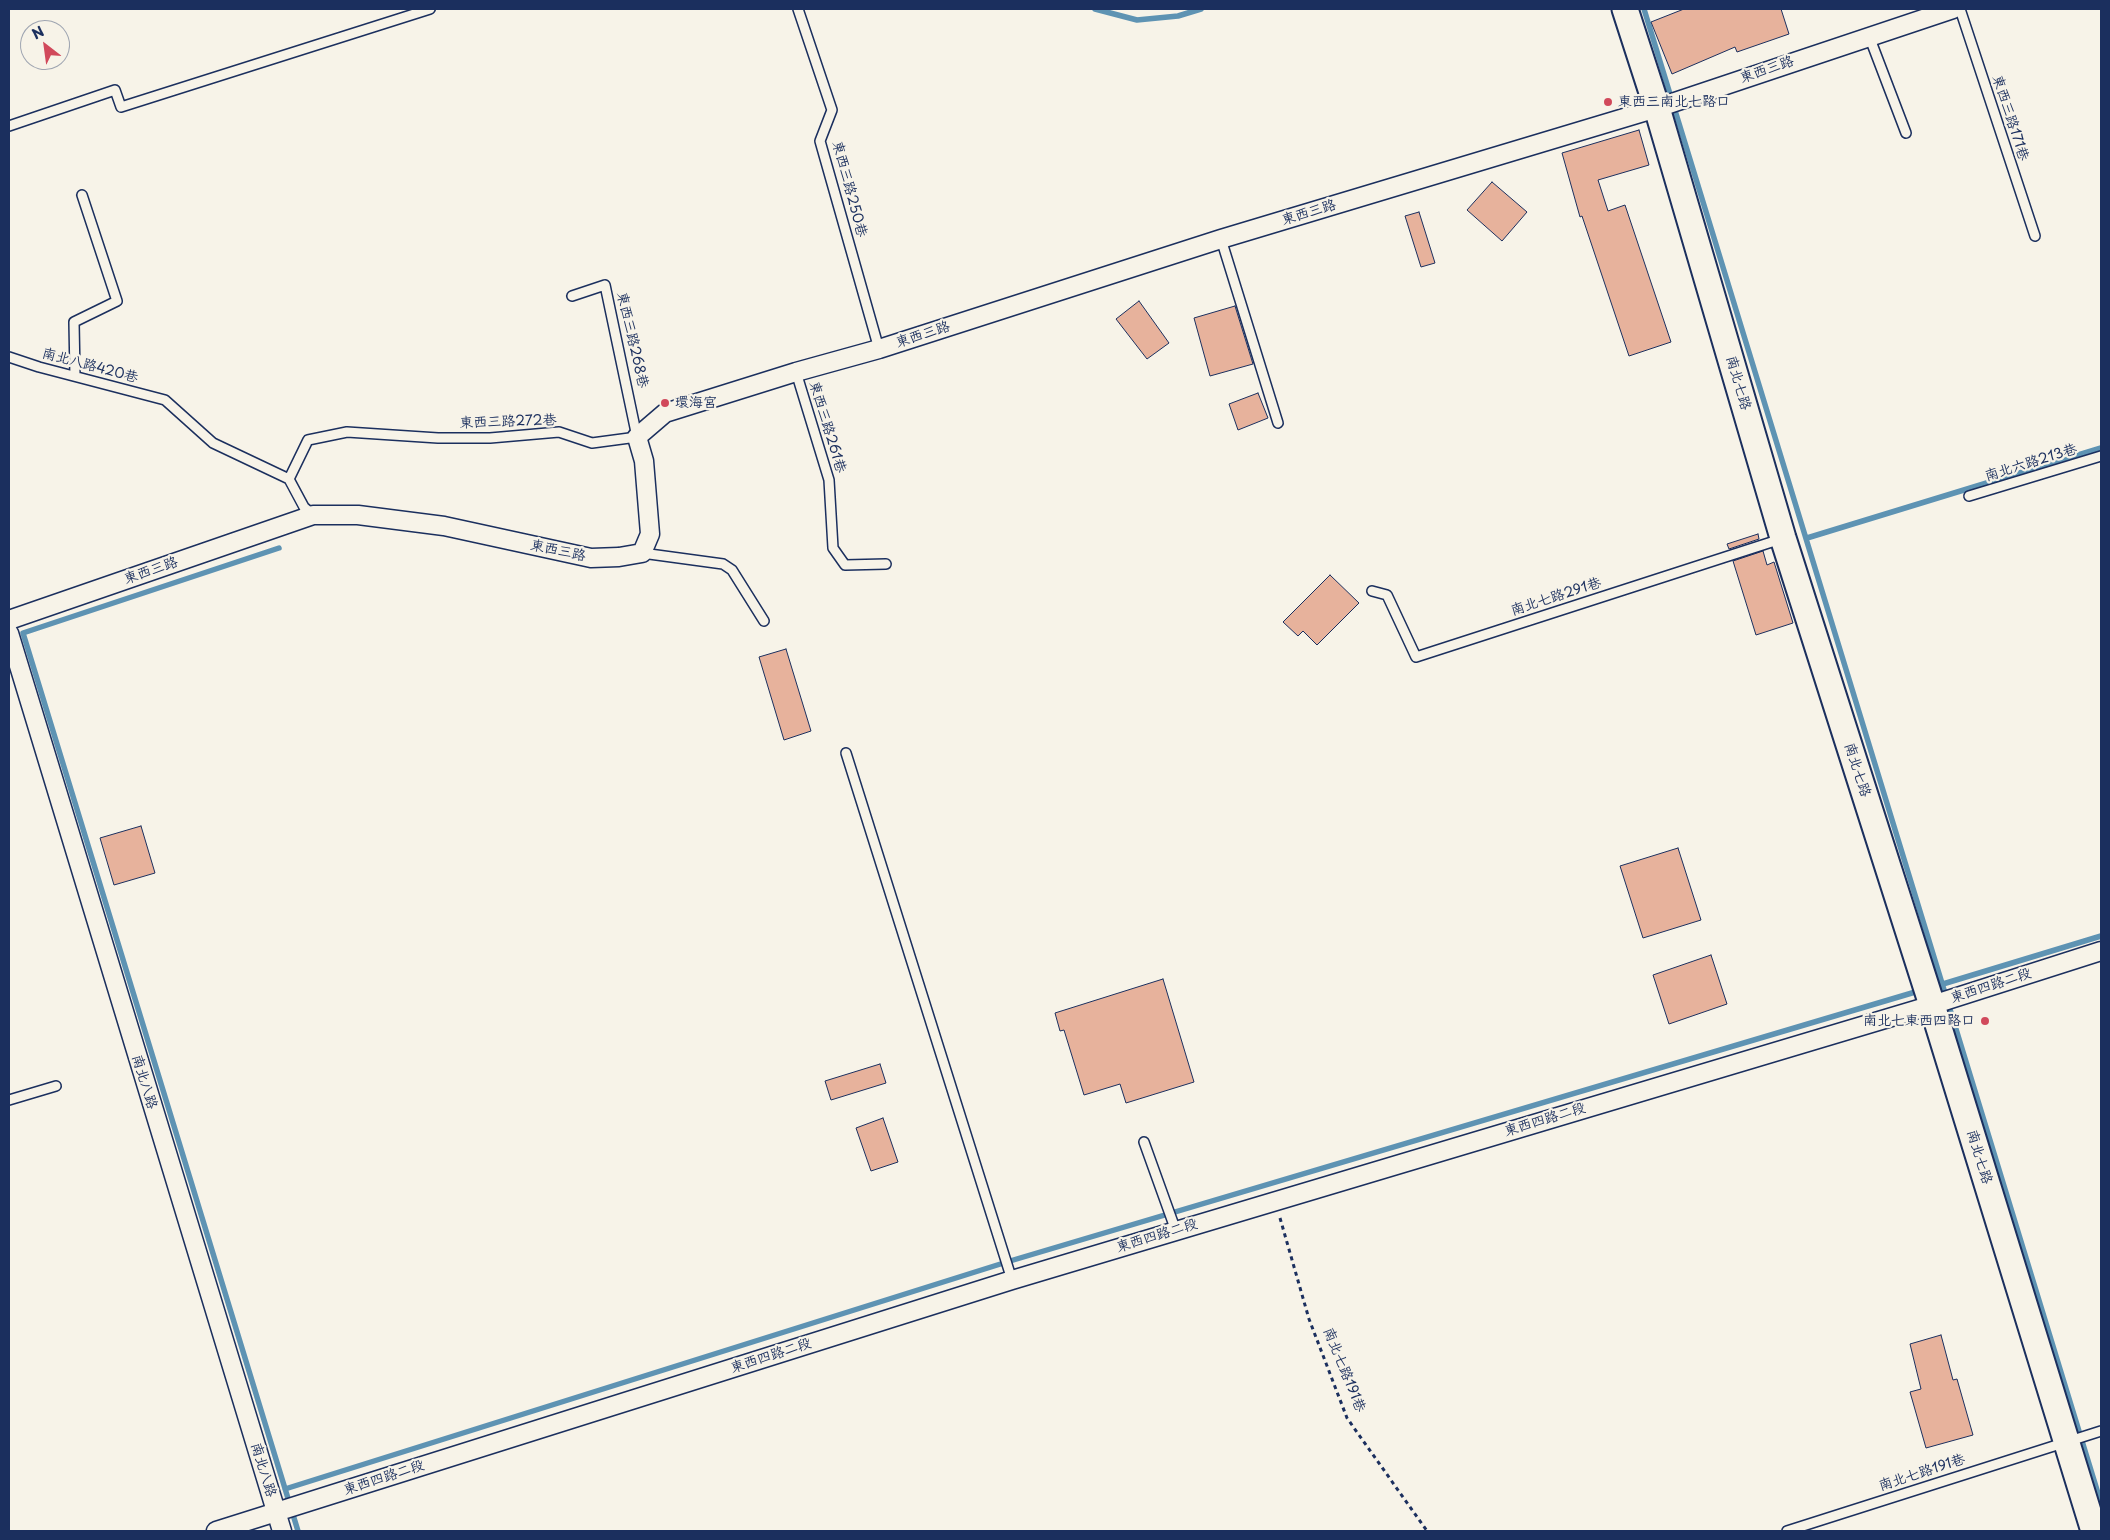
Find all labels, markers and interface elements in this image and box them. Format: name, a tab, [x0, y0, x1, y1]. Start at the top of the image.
north arrow	[20, 20, 70, 70]
text: N	[28, 21, 48, 44]
street label: 東西三路	[1738, 53, 1796, 87]
street label: 東西三路171巷	[1988, 73, 2032, 163]
place label: 東西三南北七路口	[1618, 94, 1730, 110]
marker: 東西三南北七路口	[1602, 96, 1614, 108]
street label: 東西三路250巷	[828, 139, 870, 239]
street label: 東西三路	[1280, 197, 1338, 229]
street label: 東西三路268巷	[613, 290, 651, 390]
street label: 東西三路	[894, 318, 952, 352]
street label: 南北八路420巷	[40, 345, 140, 387]
street label: 南北七路	[1722, 354, 1754, 412]
street label: 東西三路261巷	[805, 379, 849, 475]
place label: 環海宮	[675, 395, 717, 411]
marker: 環海宮	[659, 397, 671, 409]
street label: 東西三路272巷	[459, 412, 557, 432]
street label: 南北六路213巷	[1983, 441, 2079, 485]
street label: 東西三路	[529, 537, 587, 565]
street label: 東西三路	[122, 554, 180, 588]
street label: 南北七路291巷	[1509, 574, 1603, 620]
street label: 南北七路	[1840, 741, 1874, 799]
street label: 東西四路二段	[1948, 965, 2034, 1007]
place label: 南北七東西四路口	[1863, 1013, 1975, 1029]
marker: 南北七東西四路口	[1979, 1015, 1991, 1027]
street label: 南北八路	[128, 1053, 160, 1111]
street label: 東西四路二段	[1502, 1100, 1588, 1140]
street label: 南北七路	[1963, 1128, 1995, 1186]
street label: 東西四路二段	[1114, 1216, 1200, 1256]
street label: 南北七路191巷	[1319, 1325, 1369, 1415]
street label: 東西四路二段	[728, 1335, 814, 1377]
street label: 南北八路	[247, 1441, 279, 1499]
street label: 南北七路191巷	[1877, 1451, 1967, 1495]
street label: 東西四路二段	[341, 1457, 427, 1499]

